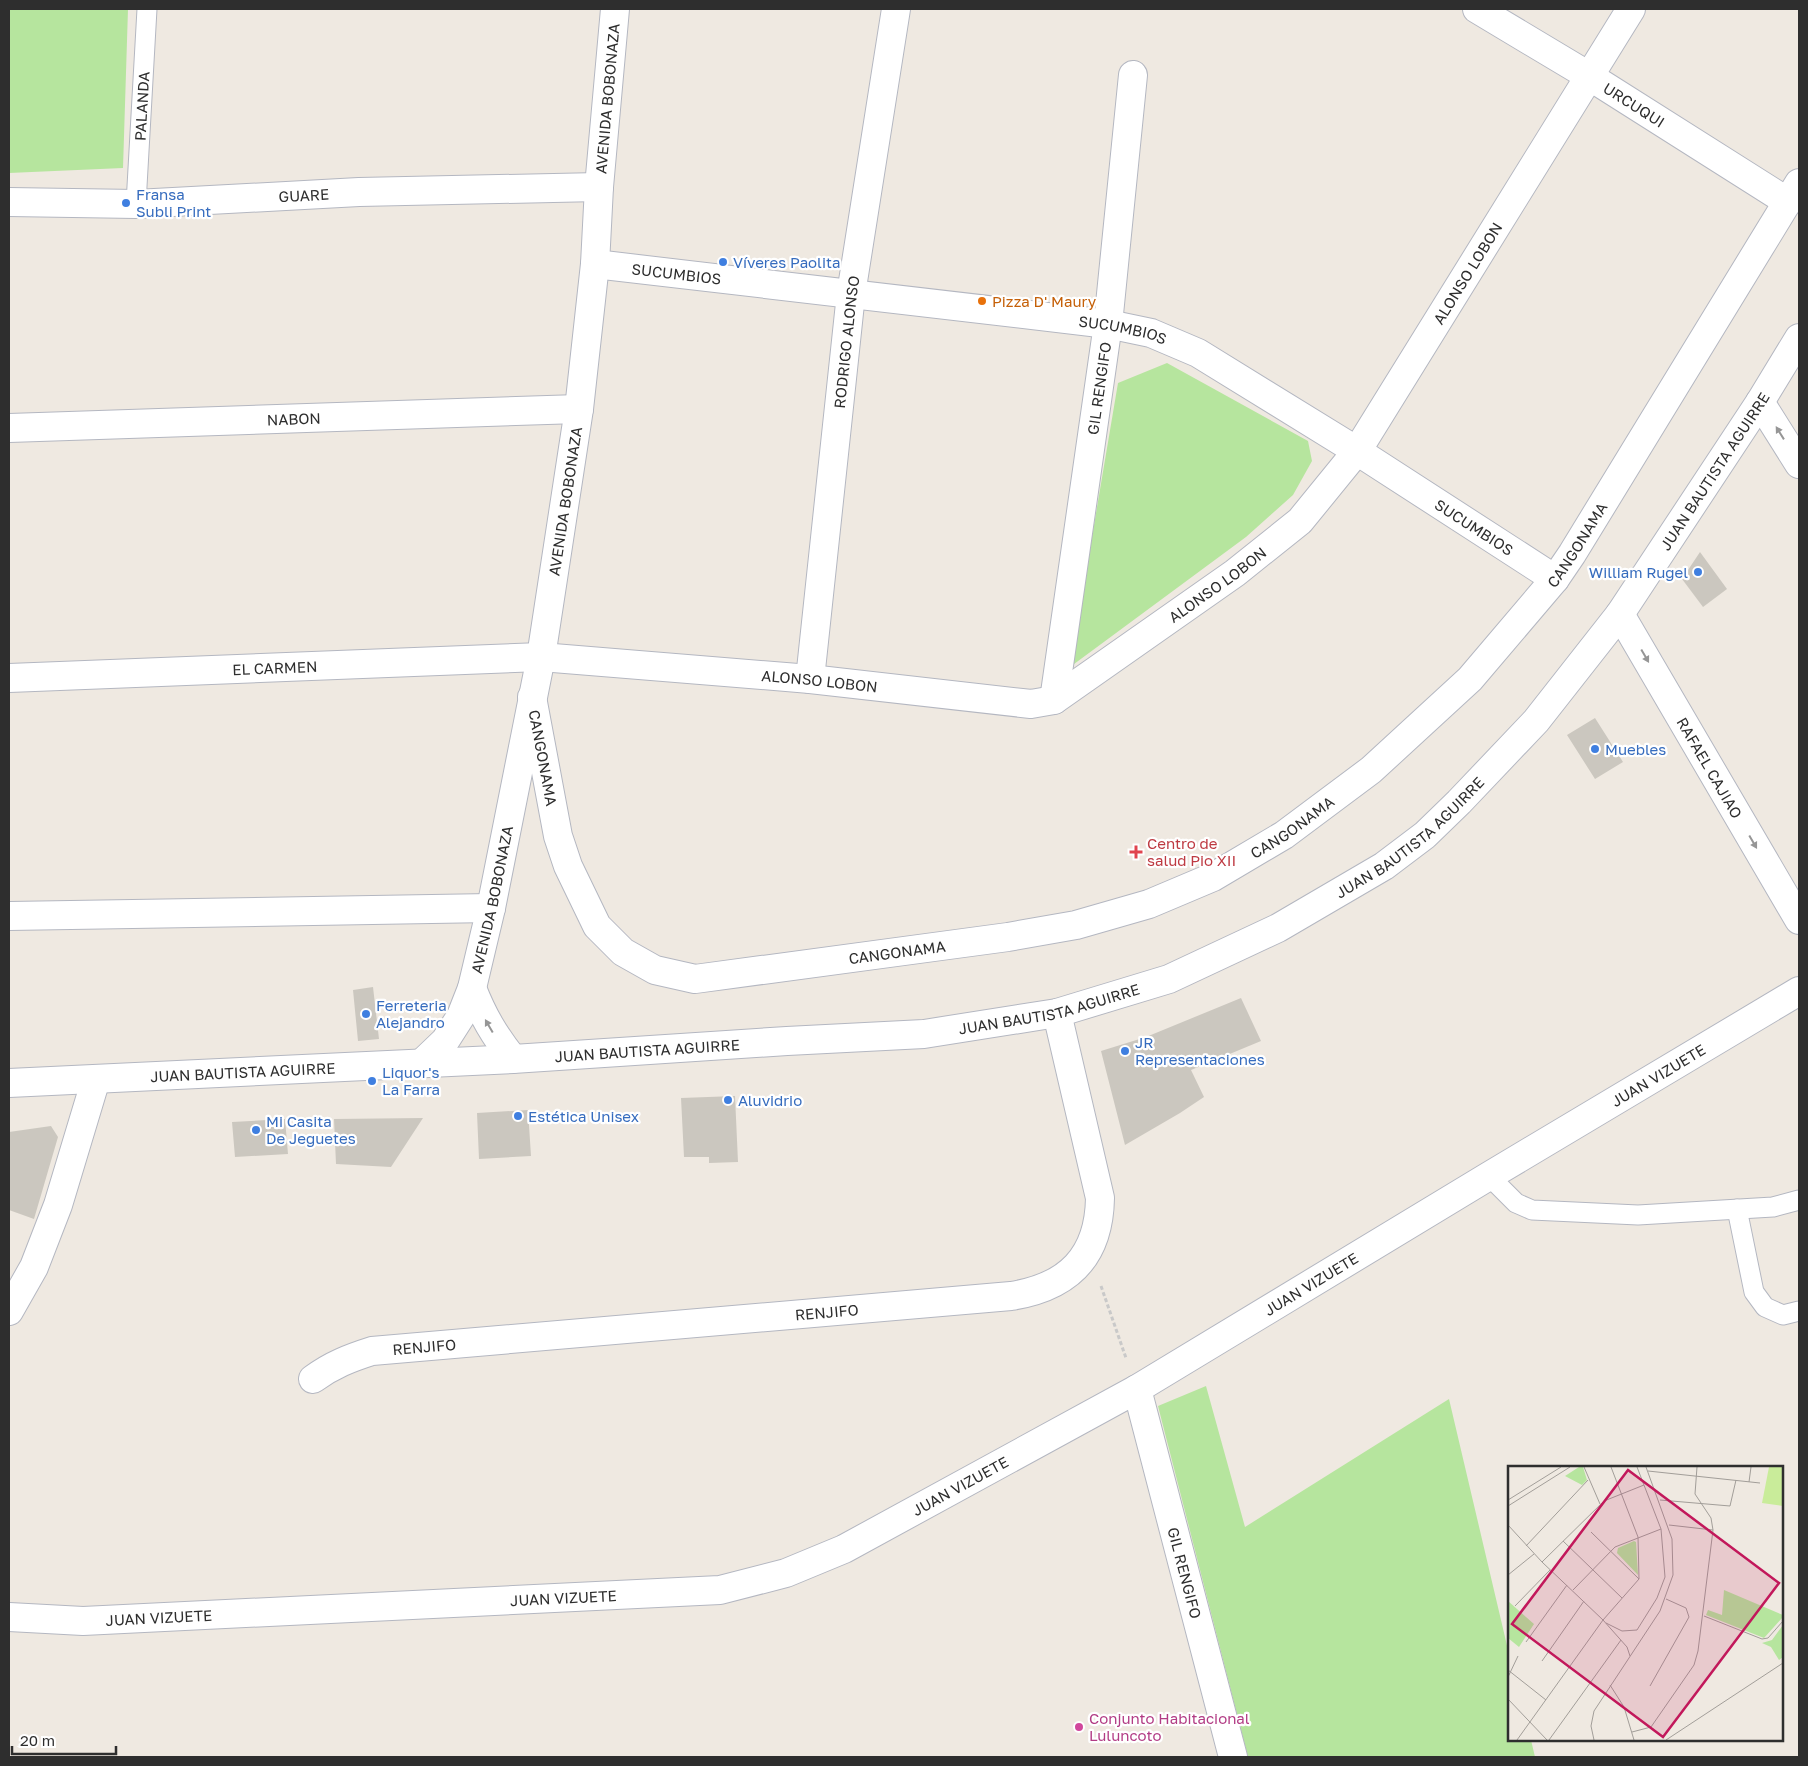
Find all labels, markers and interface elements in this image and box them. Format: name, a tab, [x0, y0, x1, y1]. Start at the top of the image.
street label: AVENIDA BOBONAZA	[591, 23, 623, 174]
street label: PALANDA	[131, 71, 152, 141]
street label: URCUQUI	[1600, 79, 1668, 131]
place label: Fransa Subli Print	[136, 185, 211, 220]
street label: GUARE	[278, 185, 329, 205]
marker: Fransa Subli Print	[120, 197, 132, 209]
street label: ALONSO LOBON	[1429, 219, 1506, 327]
place label: Víveres Paolita	[733, 253, 840, 271]
marker: Víveres Paolita	[717, 256, 729, 268]
street label: SUCUMBIOS	[631, 259, 722, 288]
street label: RODRIGO ALONSO	[830, 274, 863, 409]
place label: Pizza D' Maury	[992, 292, 1097, 310]
marker: Pizza D' Maury	[976, 295, 988, 307]
street label: SUCUMBIOS	[1078, 312, 1170, 348]
street label: GIL RENGIFO	[1083, 341, 1114, 436]
street label: JUAN BAUTISTA AGUIRRE	[1656, 389, 1773, 553]
street label: NABON	[267, 409, 321, 428]
street label: AVENIDA BOBONAZA	[545, 425, 585, 577]
one-way arrow	[1775, 427, 1784, 440]
street label: SUCUMBIOS	[1432, 495, 1517, 559]
street label: CANGONAMA	[1543, 499, 1611, 591]
street label: ALONSO LOBON	[1165, 543, 1270, 626]
place label: William Rugel	[1589, 563, 1688, 581]
marker: William Rugel	[1692, 566, 1704, 578]
one-way arrow	[1641, 649, 1649, 664]
street label: EL CARMEN	[232, 657, 318, 678]
street label: ALONSO LOBON	[761, 666, 879, 696]
street label: CANGONAMA	[526, 708, 561, 808]
street label: RAFAEL CAJIAO	[1673, 714, 1746, 821]
place label: Muebles	[1605, 740, 1666, 758]
marker: Muebles	[1589, 743, 1601, 755]
street label: JUAN BAUTISTA AGUIRRE	[1332, 773, 1487, 901]
street label: CANGONAMA	[1247, 792, 1337, 862]
street label: AVENIDA BOBONAZA	[467, 824, 516, 975]
place label: Centro de salud Pio XII	[1147, 834, 1236, 869]
one-way arrow	[1749, 835, 1758, 848]
marker: Centro de salud Pio XII	[1129, 845, 1143, 859]
street label: CANGONAMA	[848, 936, 947, 967]
street label: JUAN BAUTISTA AGUIRRE	[957, 979, 1142, 1037]
place label: Ferreteria Alejandro	[376, 996, 447, 1031]
marker: Ferreteria Alejandro	[360, 1008, 372, 1020]
one-way arrow	[485, 1019, 494, 1032]
place label: JR Representaciones	[1135, 1033, 1265, 1068]
street label: JUAN BAUTISTA AGUIRRE	[554, 1035, 740, 1065]
street label: JUAN VIZUETE	[1608, 1040, 1709, 1110]
marker: JR Representaciones	[1119, 1045, 1131, 1057]
street label: JUAN BAUTISTA AGUIRRE	[150, 1058, 336, 1085]
place label: Liquor's La Farra	[382, 1063, 440, 1098]
marker: Liquor's La Farra	[366, 1075, 378, 1087]
place label: Aluvidrio	[738, 1091, 802, 1109]
marker: Aluvidrio	[722, 1094, 734, 1106]
place label: Estética Unisex	[528, 1107, 639, 1125]
marker: Estética Unisex	[512, 1110, 524, 1122]
place label: Mi Casita De Jeguetes	[266, 1112, 356, 1147]
marker: Mi Casita De Jeguetes	[250, 1124, 262, 1136]
street label: JUAN VIZUETE	[1261, 1248, 1361, 1319]
street label: RENJIFO	[794, 1300, 859, 1324]
street label: RENJIFO	[392, 1335, 457, 1358]
street label: JUAN VIZUETE	[909, 1452, 1011, 1519]
inset map	[1508, 1466, 1783, 1741]
street label: GIL RENGIFO	[1164, 1525, 1205, 1620]
street label: JUAN VIZUETE	[510, 1586, 617, 1609]
street label: JUAN VIZUETE	[105, 1606, 212, 1629]
place label: Conjunto Habitacional Luluncoto	[1089, 1709, 1250, 1744]
marker: Conjunto Habitacional Luluncoto	[1073, 1721, 1085, 1733]
scale bar	[12, 1724, 116, 1756]
text: 20 m	[20, 1731, 55, 1749]

